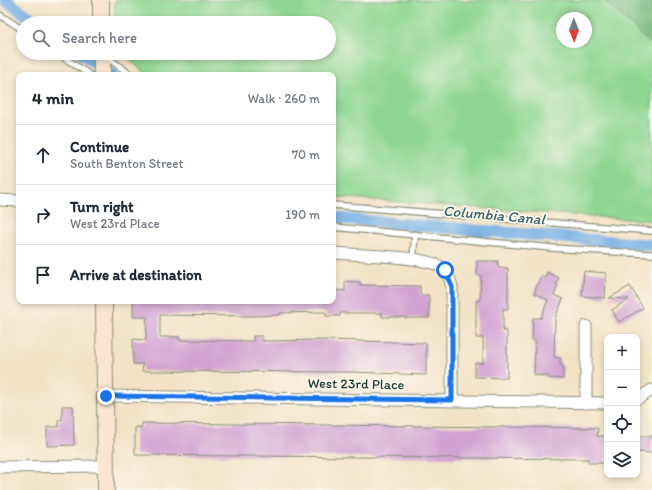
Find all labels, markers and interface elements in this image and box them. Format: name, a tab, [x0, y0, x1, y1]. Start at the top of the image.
north arrow	[556, 12, 592, 48]
search box	[16, 16, 336, 60]
icon: search	[30, 27, 52, 49]
text: Search here	[62, 29, 137, 47]
text: 4 min	[32, 88, 74, 108]
text: Walk · 260 m	[248, 91, 320, 106]
text: Continue	[70, 138, 129, 156]
icon: ahead	[32, 144, 54, 166]
text: 70 m	[292, 147, 320, 162]
text: South Benton Street	[70, 156, 183, 171]
text: Turn right	[70, 198, 134, 216]
water label: Columbia Canal	[442, 202, 547, 229]
icon: right	[32, 204, 54, 226]
text: 190 m	[285, 207, 320, 222]
text: West 23rd Place	[70, 216, 160, 231]
route start	[436, 261, 454, 279]
icon: arrive	[32, 264, 54, 286]
text: Arrive at destination	[70, 266, 202, 284]
map controls	[604, 334, 640, 478]
button: +	[604, 334, 640, 370]
button: −	[604, 370, 640, 406]
street label: West 23rd Place	[308, 375, 405, 393]
route end	[97, 387, 115, 405]
button: locate	[604, 406, 640, 442]
button: layers	[604, 442, 640, 478]

